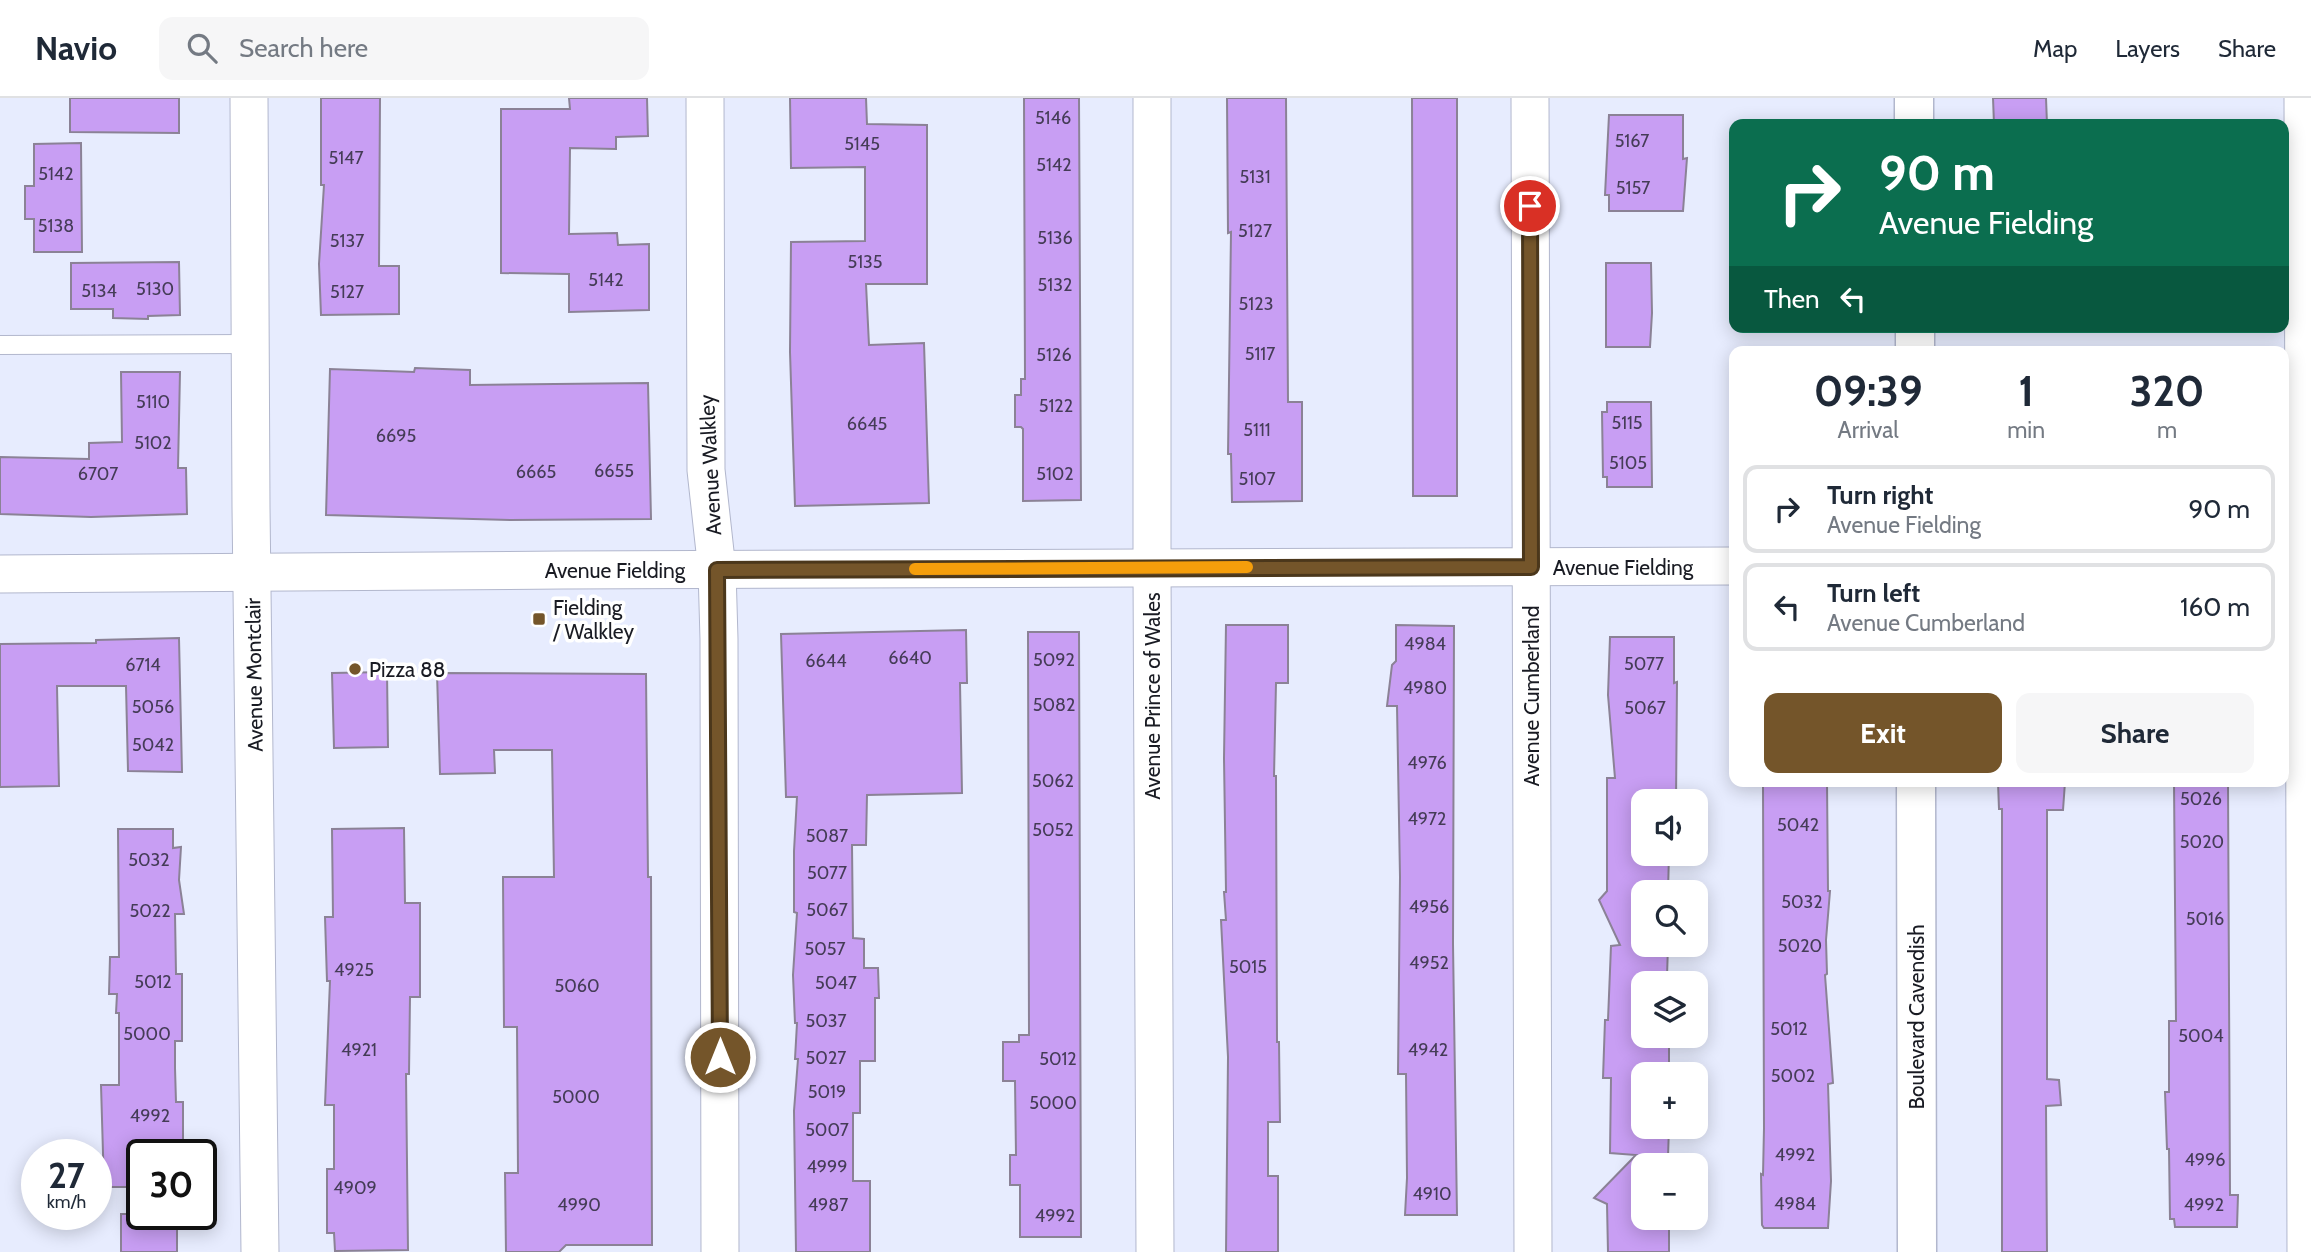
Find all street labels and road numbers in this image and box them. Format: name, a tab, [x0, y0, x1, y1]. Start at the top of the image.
street label: Avenue Walkley	[694, 394, 726, 536]
street label: Avenue Fielding	[1553, 555, 1694, 580]
street label: Avenue Fielding	[545, 558, 686, 583]
street label: Avenue Prince of Wales	[1140, 592, 1165, 800]
street label: Avenue Montclair	[240, 597, 268, 752]
street label: Avenue Cumberland	[1519, 606, 1544, 786]
street label: Boulevard Cavendish	[1904, 924, 1929, 1110]

